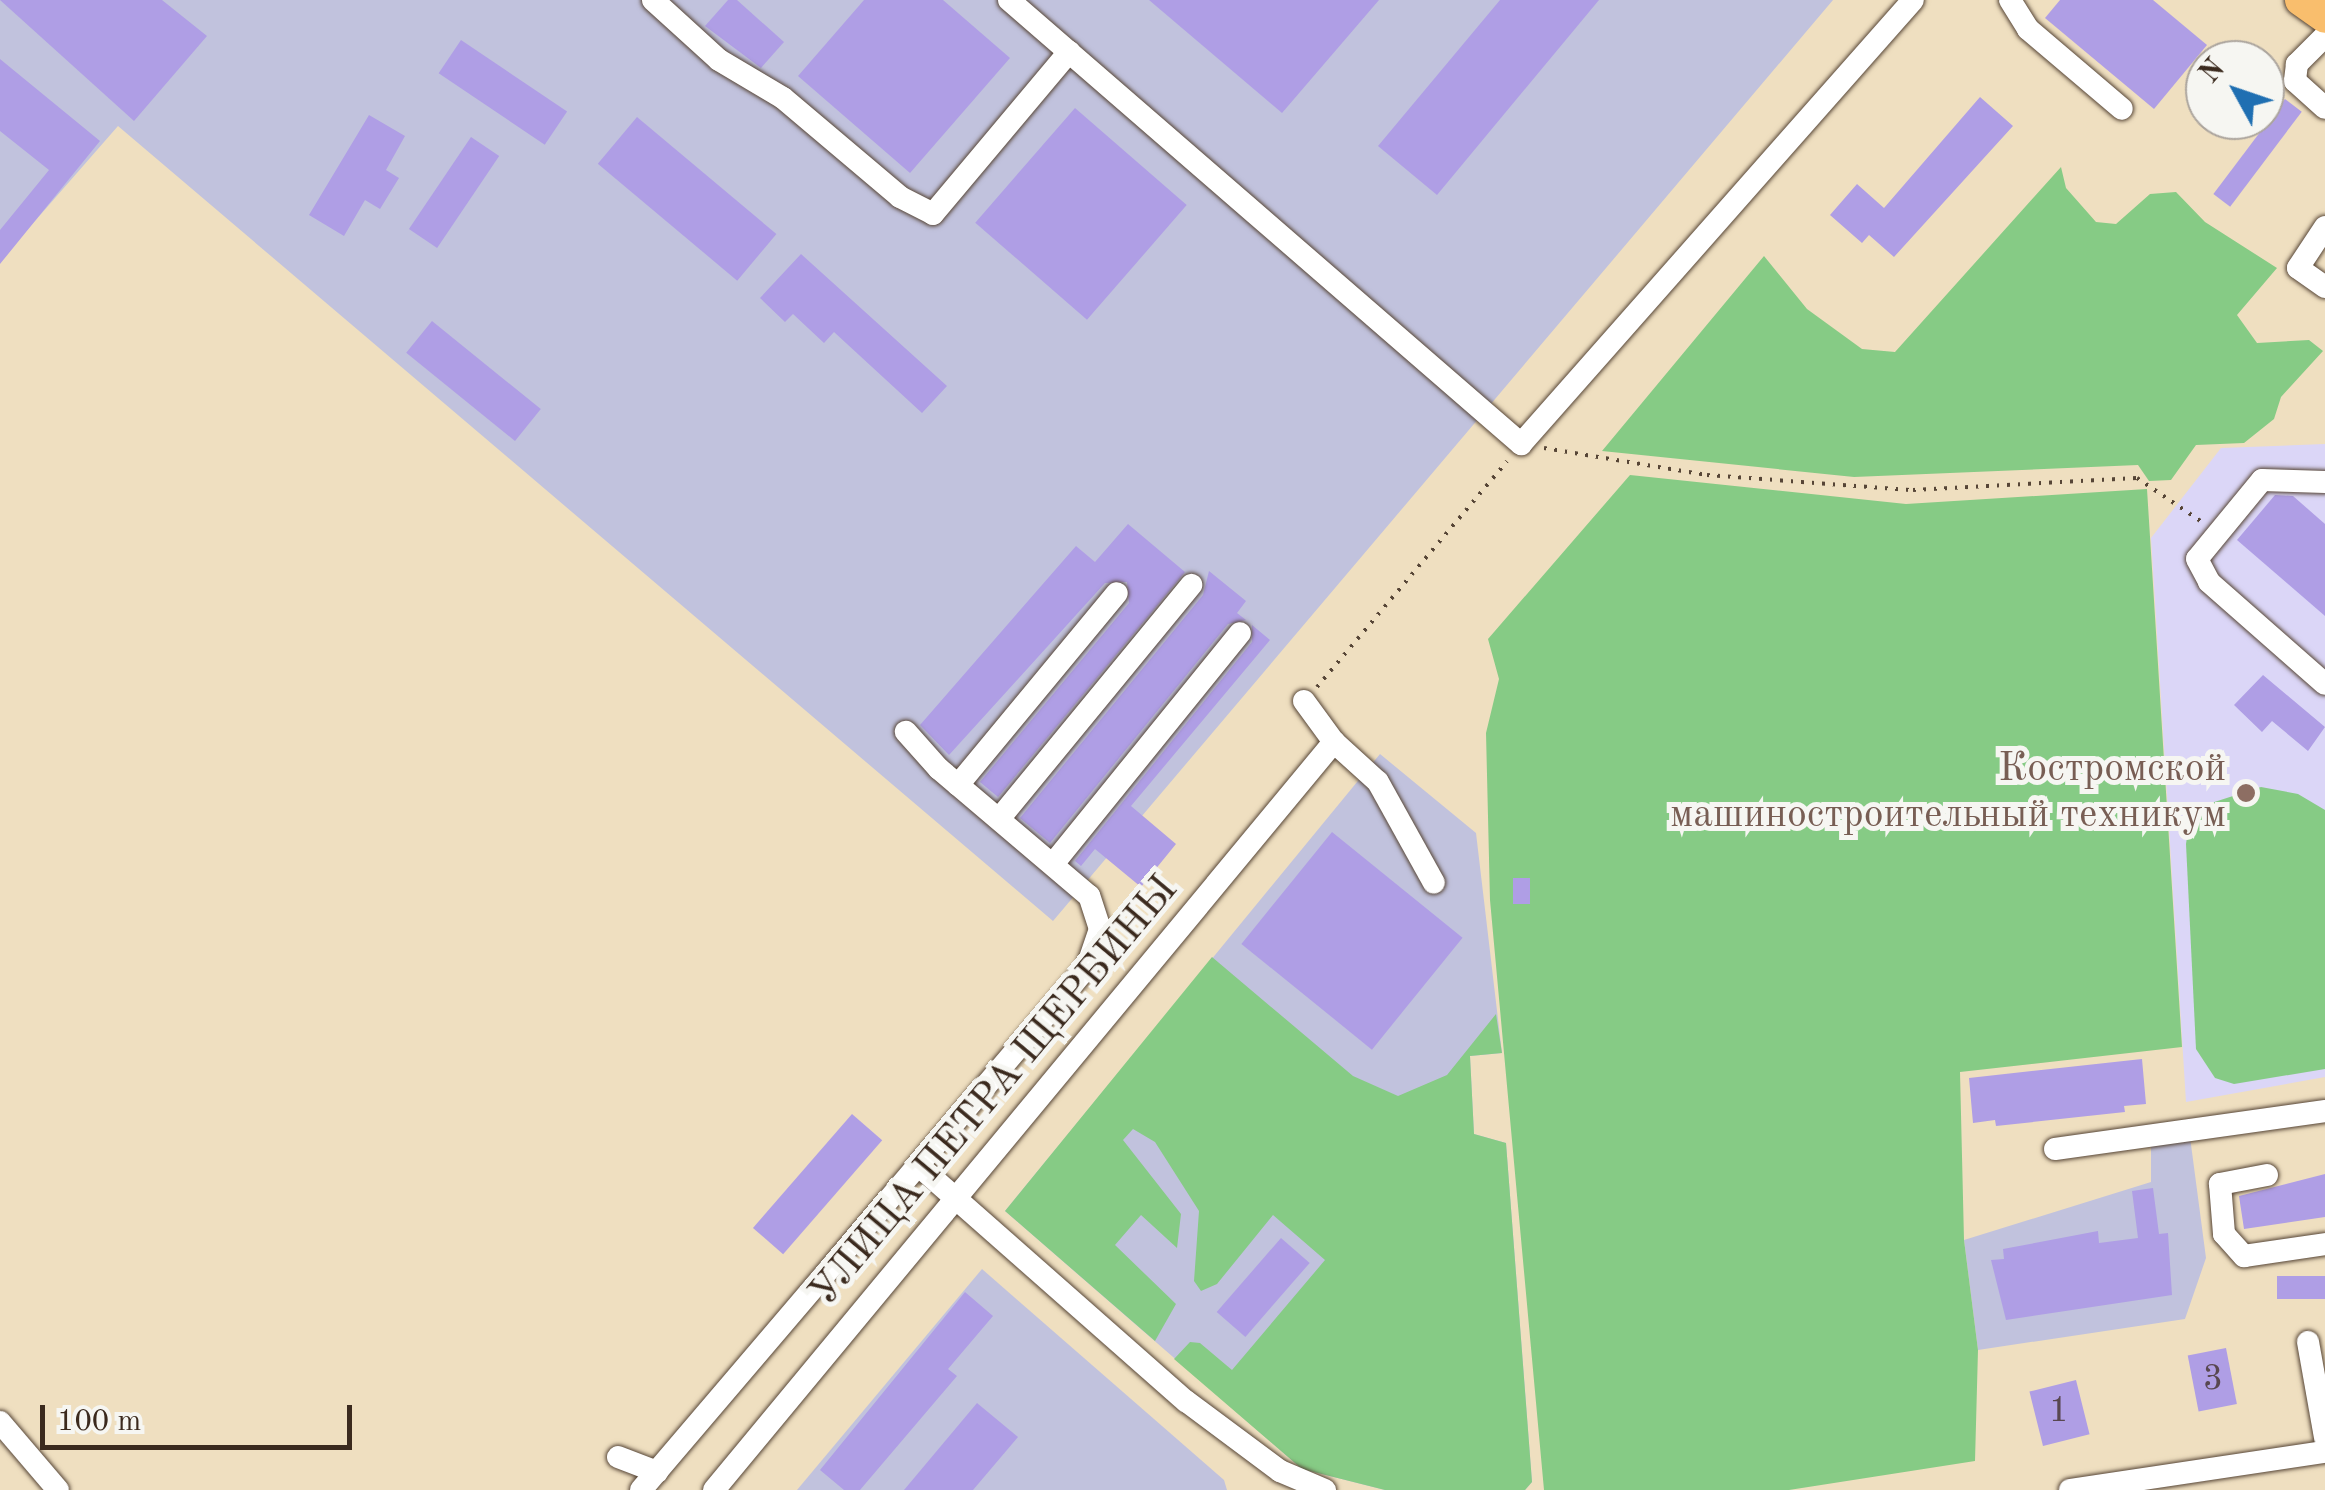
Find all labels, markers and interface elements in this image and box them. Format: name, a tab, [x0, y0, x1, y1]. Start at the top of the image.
north arrow	[2185, 40, 2285, 140]
text: N	[2196, 55, 2231, 89]
place label: Костромской машиностроительный техникум	[1670, 746, 2226, 840]
marker: Костромской машиностроительный техникум	[2235, 782, 2257, 804]
street label: УЛИЦА ПЕТРА ЩЕРБИНЫ	[801, 867, 1189, 1317]
house number: 3	[2203, 1359, 2223, 1401]
scale bar	[45, 1385, 358, 1447]
house number: 1	[2049, 1391, 2069, 1433]
text: 100 m	[57, 1407, 141, 1437]

